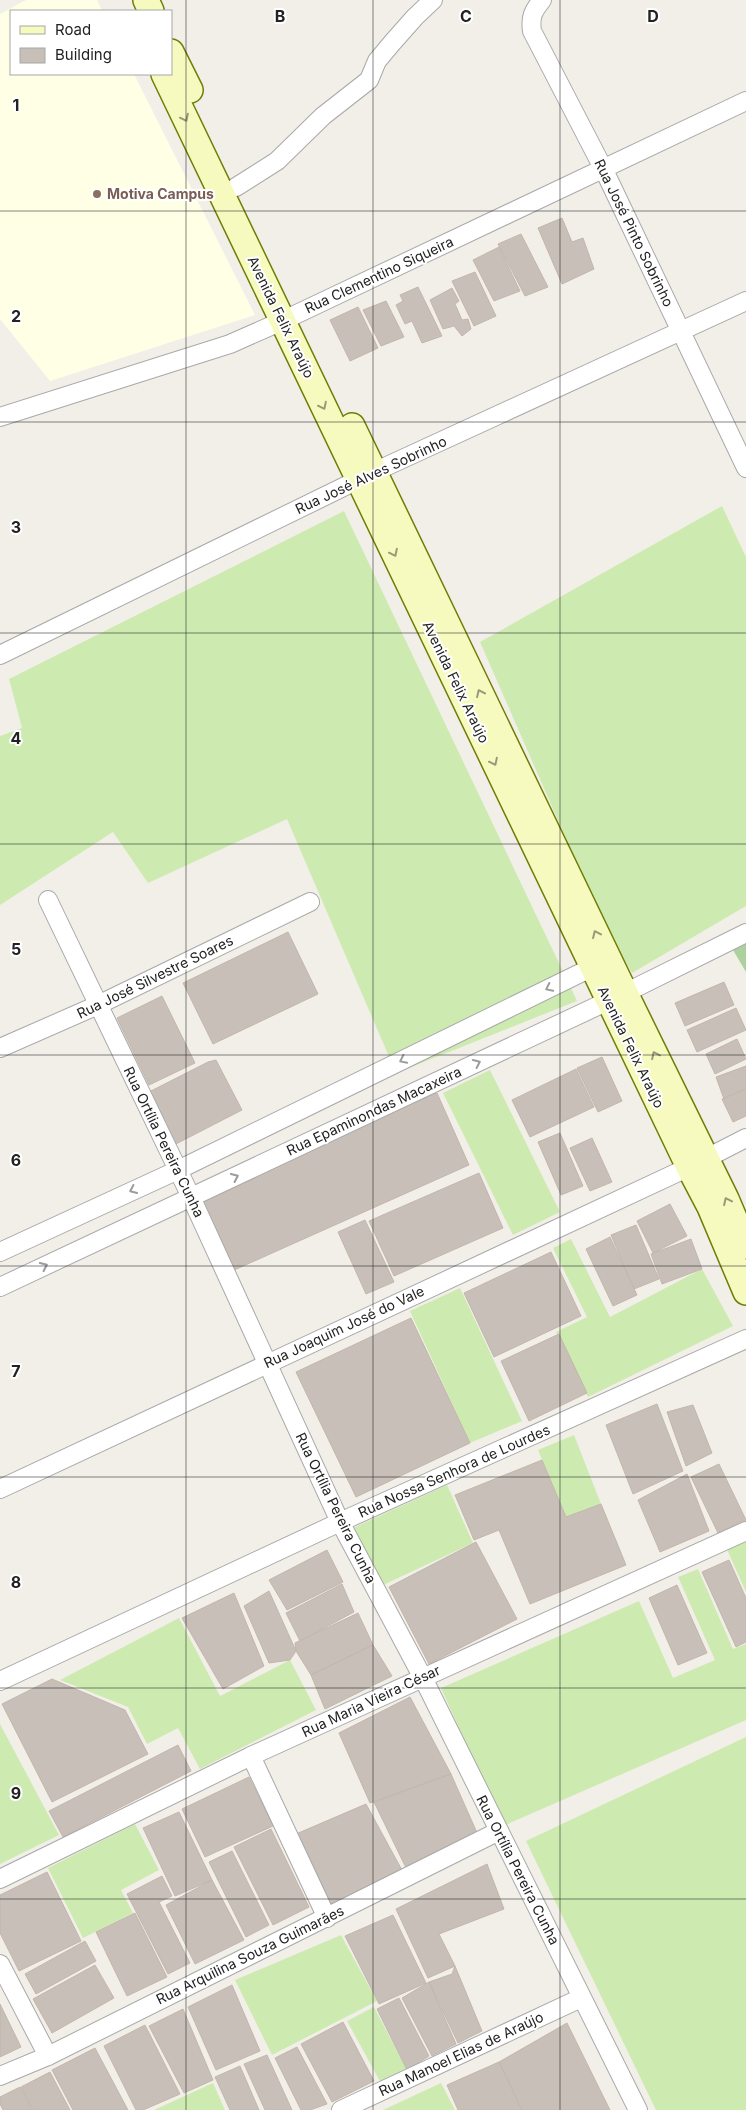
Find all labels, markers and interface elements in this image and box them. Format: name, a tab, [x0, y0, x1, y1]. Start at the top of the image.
text: B	[275, 6, 285, 26]
text: C	[460, 6, 472, 26]
text: D	[647, 6, 659, 26]
legend	[10, 10, 172, 75]
text: Road	[55, 20, 91, 39]
text: Building	[55, 45, 112, 64]
text: 1	[13, 95, 19, 115]
one-way arrow	[179, 113, 189, 122]
street label: Rua José Pinto Sobrinho	[591, 156, 678, 309]
place label: Motiva Campus	[107, 185, 214, 202]
marker: Motiva Campus	[91, 188, 103, 200]
street label: Rua Clementino Siqueira	[302, 233, 456, 316]
street label: Avenida Felix Araújo	[245, 253, 318, 381]
text: 2	[11, 306, 21, 326]
one-way arrow	[317, 401, 327, 410]
street label: Rua José Alves Sobrinho	[292, 432, 449, 517]
text: 3	[11, 517, 21, 537]
one-way arrow	[387, 548, 398, 557]
street label: Avenida Felix Araújo	[420, 618, 493, 746]
one-way arrow	[476, 689, 487, 698]
text: 4	[11, 728, 22, 748]
one-way arrow	[488, 757, 498, 766]
one-way arrow	[592, 930, 603, 939]
street label: Rua José Silvestre Soares	[74, 931, 236, 1022]
text: 5	[11, 939, 21, 959]
one-way arrow	[545, 982, 554, 992]
street label: Avenida Felix Araújo	[595, 983, 668, 1111]
one-way arrow	[651, 1051, 661, 1060]
one-way arrow	[399, 1053, 408, 1064]
one-way arrow	[472, 1059, 481, 1069]
street label: Rua Epaminondas Macaxeira	[284, 1062, 464, 1159]
street label: Rua Ortília Pereira Cunha	[121, 1064, 208, 1220]
text: 6	[11, 1150, 21, 1170]
one-way arrow	[230, 1172, 239, 1183]
one-way arrow	[129, 1184, 138, 1195]
one-way arrow	[722, 1197, 733, 1206]
one-way arrow	[39, 1262, 48, 1272]
street label: Rua Joaquim José do Vale	[261, 1282, 427, 1371]
text: 7	[11, 1361, 21, 1381]
street label: Rua Nossa Senhora de Lourdes	[355, 1420, 552, 1521]
street label: Rua Ortília Pereira Cunha	[293, 1430, 380, 1586]
text: 8	[11, 1572, 21, 1592]
street label: Rua Maria Vieira César	[299, 1661, 443, 1740]
text: 9	[11, 1783, 21, 1803]
street label: Rua Ortília Pereira Cunha	[473, 1792, 564, 1947]
street label: Rua Arquilina Souza Guimarães	[153, 1902, 347, 2008]
street label: Rua Manoel Elias de Araújo	[376, 2008, 546, 2099]

